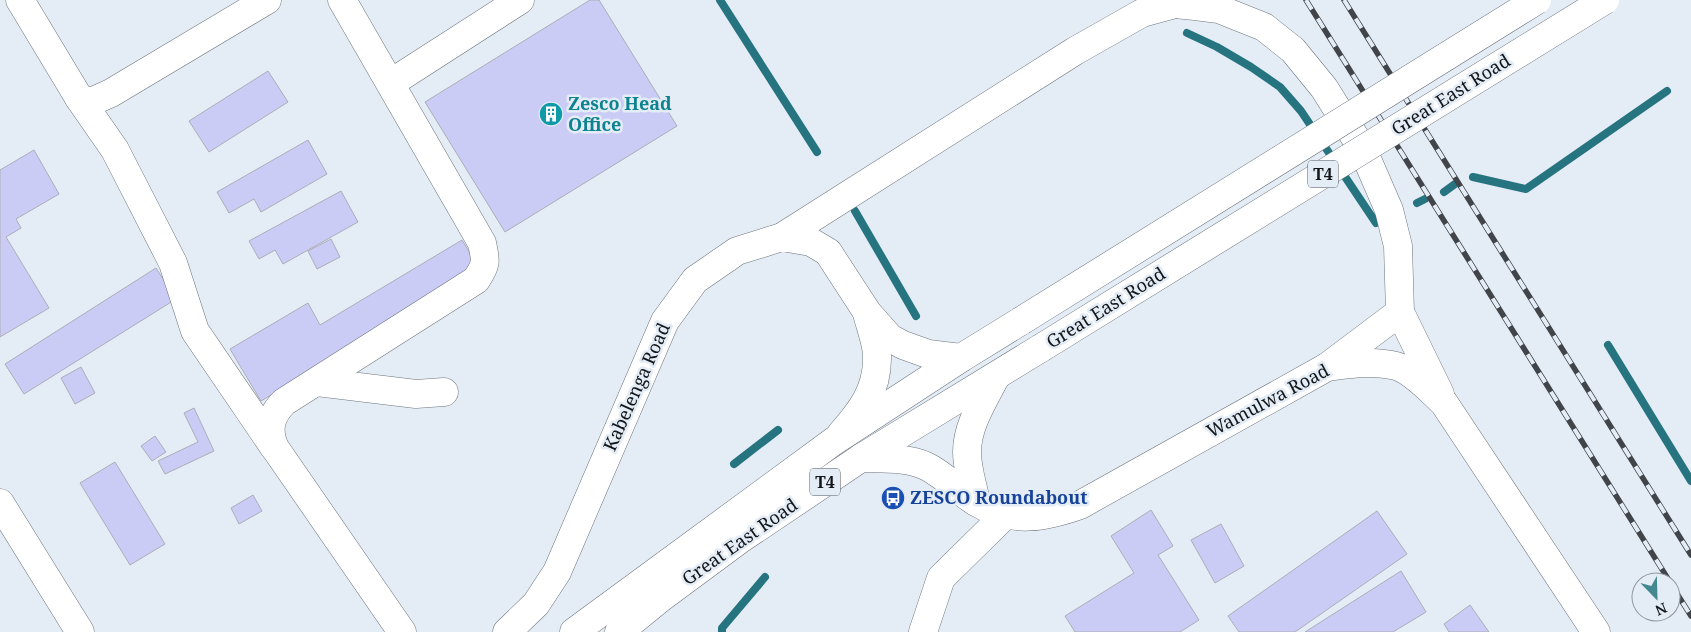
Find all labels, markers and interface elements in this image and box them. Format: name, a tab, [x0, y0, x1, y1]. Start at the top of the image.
street label: Great East Road	[1386, 48, 1514, 140]
place label: Zesco Head Office	[568, 91, 672, 136]
building icon: Zesco Head Office	[538, 101, 564, 127]
road number: T4	[1308, 160, 1338, 188]
street label: Great East Road	[1041, 261, 1169, 353]
street label: Kabelenga Road	[597, 319, 675, 455]
street label: Wamulwa Road	[1202, 358, 1333, 443]
road number: T4	[810, 468, 840, 496]
bus stop icon: ZESCO Roundabout	[880, 485, 906, 511]
place label: ZESCO Roundabout	[910, 485, 1087, 509]
street label: Great East Road	[677, 492, 802, 590]
north arrow	[1631, 572, 1681, 622]
text: N	[1652, 599, 1670, 620]

